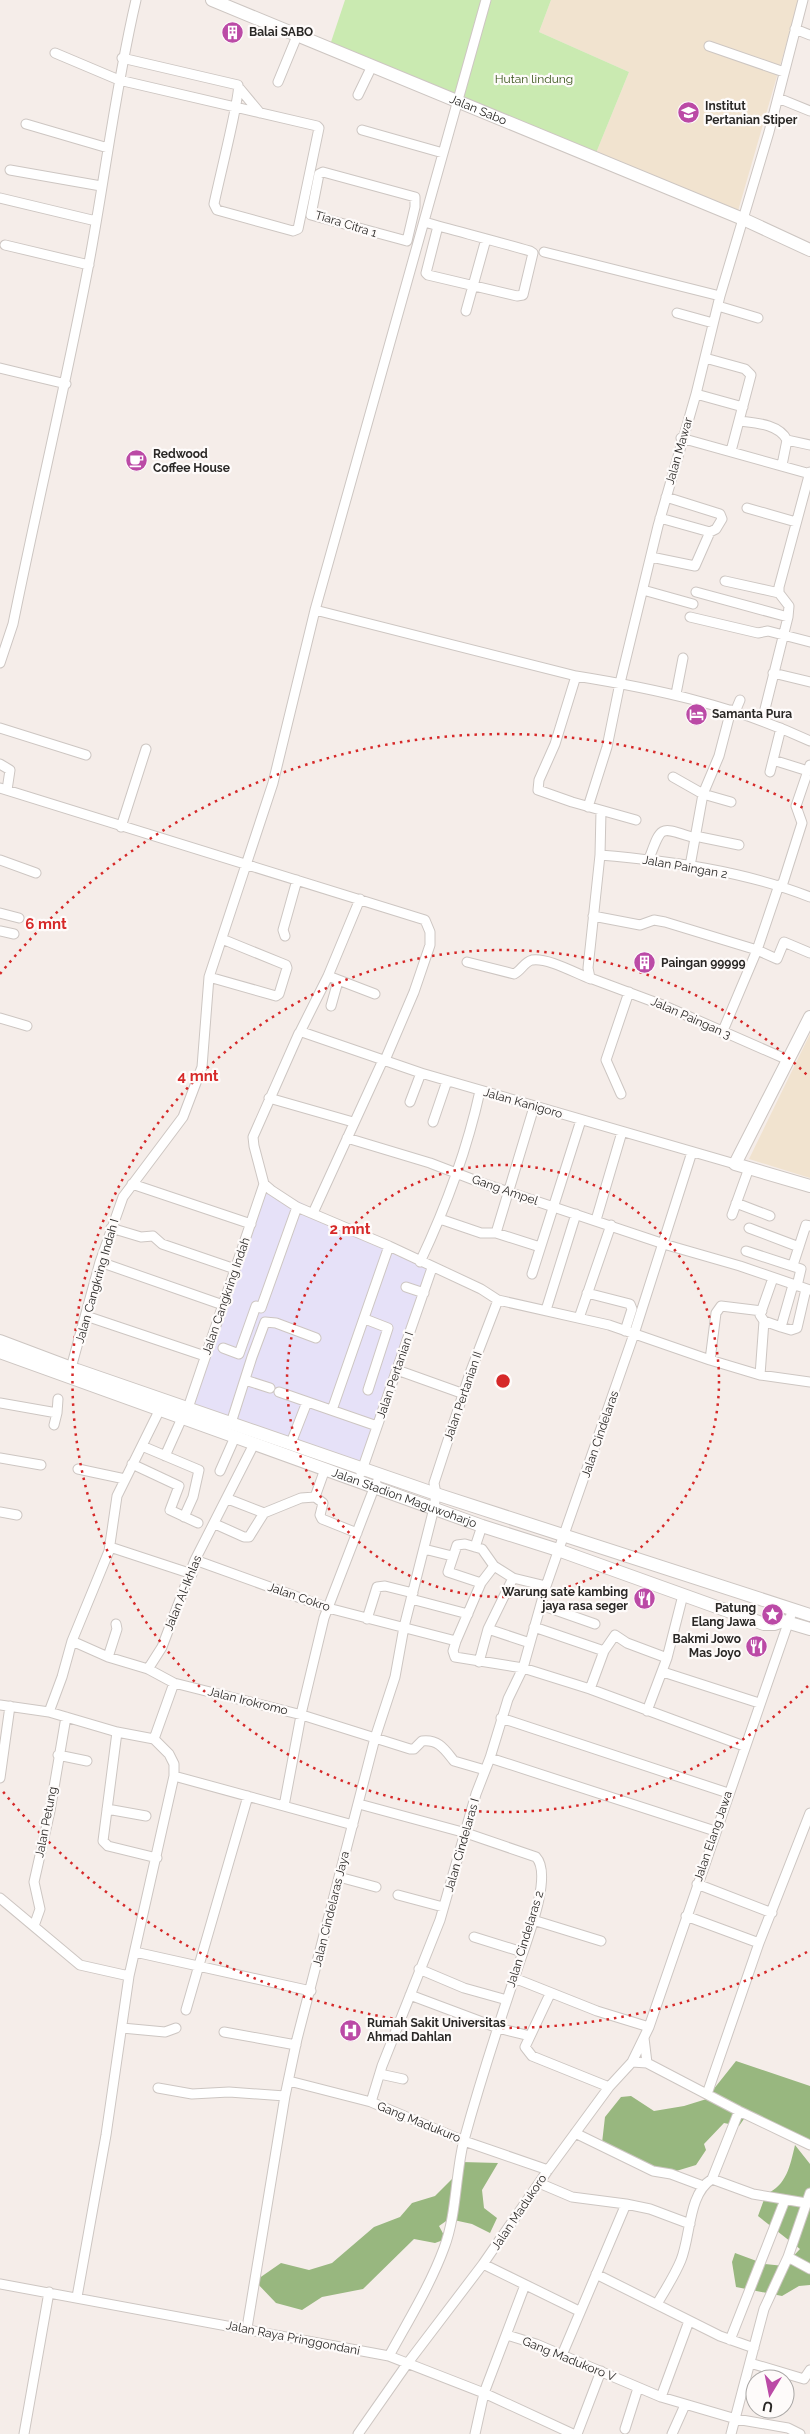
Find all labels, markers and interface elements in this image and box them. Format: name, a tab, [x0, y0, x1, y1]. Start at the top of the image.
building icon: Balai SABO	[221, 20, 245, 44]
place label: Balai SABO	[249, 25, 313, 39]
park label: Hutan lindung	[495, 72, 573, 86]
street label: Jalan Sabo	[448, 92, 509, 128]
place label: Institut Pertanian Stiper	[705, 99, 798, 127]
school or university icon: Institut Pertanian Stiper	[677, 101, 701, 125]
street label: Tiara Citra 1	[313, 208, 379, 240]
street label: Jalan Mawar	[663, 415, 695, 486]
place label: Redwood Coffee House	[153, 447, 230, 475]
cafe icon: Redwood Coffee House	[125, 449, 149, 473]
hotel icon: Samanta Pura	[684, 702, 708, 726]
place label: Samanta Pura	[712, 707, 792, 721]
street label: Jalan Paingan 2	[641, 853, 729, 881]
text: 6 mnt	[25, 915, 67, 933]
building icon: Paingan 99999	[633, 951, 657, 975]
place label: Paingan 99999	[661, 956, 746, 970]
street label: Jalan Paingan 3	[649, 994, 733, 1042]
text: 4 mnt	[178, 1067, 219, 1085]
street label: Jalan Kanigoro	[482, 1085, 564, 1121]
street label: Gang Ampel	[470, 1172, 541, 1208]
street label: Jalan Cangkring Indah I	[73, 1217, 121, 1345]
text: 2 mnt	[330, 1220, 371, 1238]
street label: Jalan Cangkring Indah	[199, 1236, 253, 1356]
street label: Jalan Pertanian I	[374, 1330, 416, 1420]
street label: Jalan Pertanian II	[441, 1350, 485, 1442]
centre of rings	[494, 1372, 512, 1390]
street label: Jalan Cindelaras	[579, 1389, 621, 1479]
street label: Jalan Stadion Maguwoharjo	[330, 1465, 479, 1531]
street label: Jalan Al-Ikhlas	[162, 1553, 205, 1633]
street label: Jalan Cokro	[266, 1580, 332, 1614]
place label: Warung sate kambing jaya rasa seger	[502, 1585, 628, 1613]
restaurant icon: Warung sate kambing jaya rasa seger	[632, 1587, 656, 1611]
place label: Patung Elang Jawa	[691, 1601, 756, 1629]
place icon: Patung Elang Jawa	[760, 1603, 784, 1627]
place label: Bakmi Jowo Mas Joyo	[673, 1632, 741, 1660]
restaurant icon: Bakmi Jowo Mas Joyo	[745, 1634, 769, 1658]
street label: Jalan Irokromo	[207, 1684, 289, 1718]
street label: Jalan Petung	[32, 1785, 60, 1859]
street label: Jalan Elang Jawa	[691, 1789, 735, 1883]
street label: Jalan Cindelaras I	[442, 1797, 482, 1893]
street label: Jalan Cindelaras Jaya	[310, 1850, 352, 1968]
street label: Jalan Cindelaras 2	[504, 1889, 546, 1989]
place label: Rumah Sakit Universitas Ahmad Dahlan	[367, 2016, 506, 2044]
hospital icon: Rumah Sakit Universitas Ahmad Dahlan	[339, 2018, 363, 2042]
street label: Gang Madukuro	[375, 2099, 463, 2145]
street label: Jalan Madukoro	[489, 2172, 549, 2252]
street label: Jalan Raya Pringgondani	[225, 2318, 361, 2358]
street label: Gang Madukoro V	[520, 2334, 618, 2384]
north arrow	[745, 2369, 795, 2419]
text: U	[761, 2398, 774, 2416]

